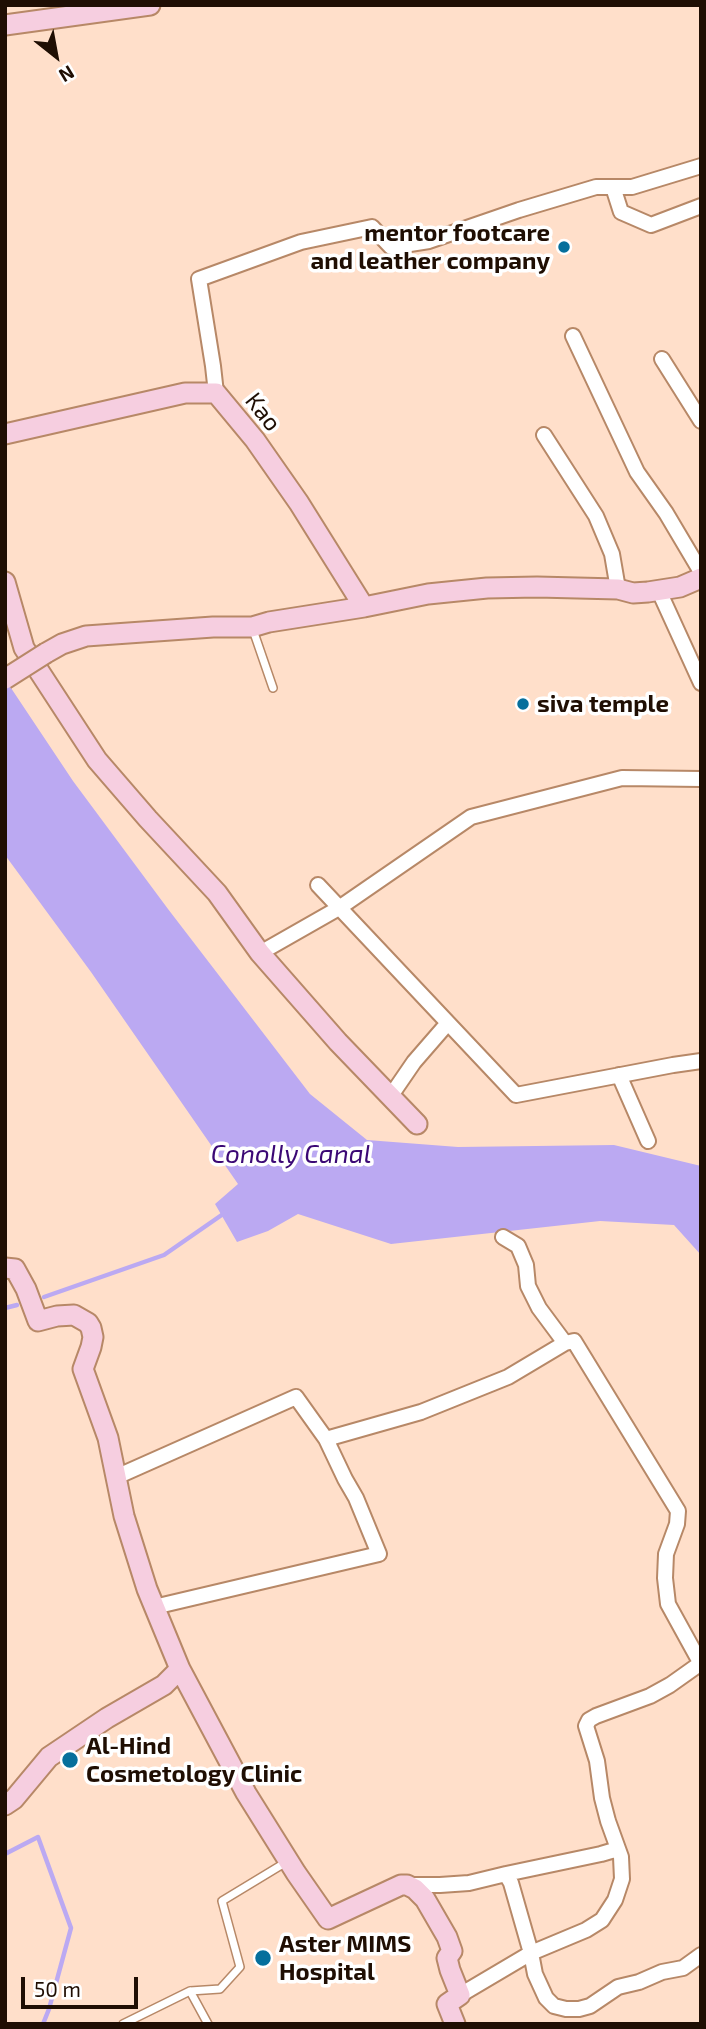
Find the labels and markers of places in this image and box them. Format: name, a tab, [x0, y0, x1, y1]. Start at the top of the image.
place label: mentor footcare and leather company	[311, 219, 550, 275]
marker: mentor footcare and leather company	[556, 239, 572, 255]
place label: siva temple	[537, 690, 669, 718]
marker: siva temple	[515, 696, 531, 712]
place label: Al-Hind Cosmetology Clinic	[86, 1732, 302, 1788]
marker: Al-Hind Cosmetology Clinic	[60, 1750, 80, 1770]
place label: Aster MIMS Hospital	[279, 1930, 411, 1986]
marker: Aster MIMS Hospital	[253, 1948, 273, 1968]

